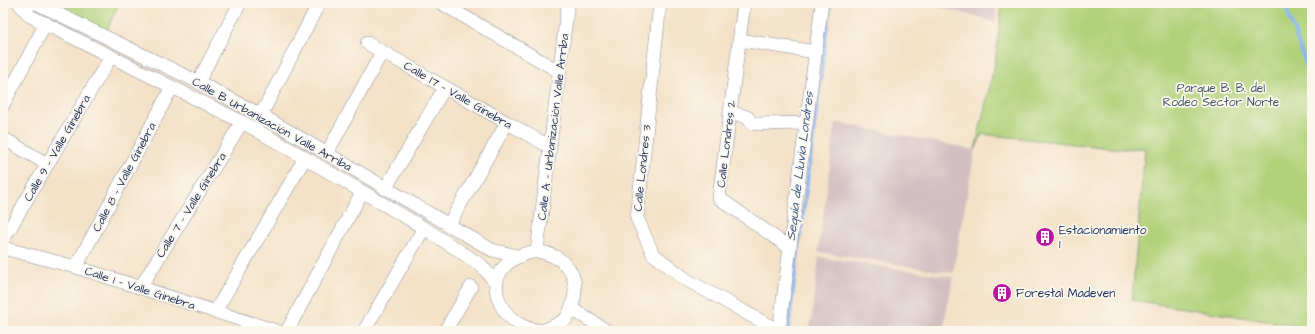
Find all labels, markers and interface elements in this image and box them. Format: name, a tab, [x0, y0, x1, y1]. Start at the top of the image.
street label: Calle A - Urbanización Valle Arriba	[534, 33, 573, 221]
street label: Calle 17 - Valle Ginebra	[400, 57, 515, 133]
street label: Calle B Urbanización Valle Arriba	[189, 73, 355, 176]
park label: Parque B. B. del Rodeo Sector Norte	[1163, 80, 1280, 111]
water label: Sequía de Lluvia Londres	[782, 89, 818, 242]
street label: Calle 9 - Valle Ginebra	[20, 92, 95, 205]
street label: Calle Londres 2	[713, 99, 740, 189]
street label: Calle 8 - Valle Ginebra	[88, 120, 160, 235]
street label: Calle Londres 3	[630, 124, 655, 212]
street label: Calle 7 - Valle Ginebra	[152, 149, 231, 261]
place label: Estacionamiento 1	[1059, 222, 1147, 253]
building icon: Estacionamiento 1	[1034, 226, 1056, 248]
street label: Calle 1 - Valle Ginebra	[82, 263, 197, 314]
building icon: Forestal Madeven	[991, 282, 1013, 304]
place label: Forestal Madeven	[1016, 285, 1115, 302]

